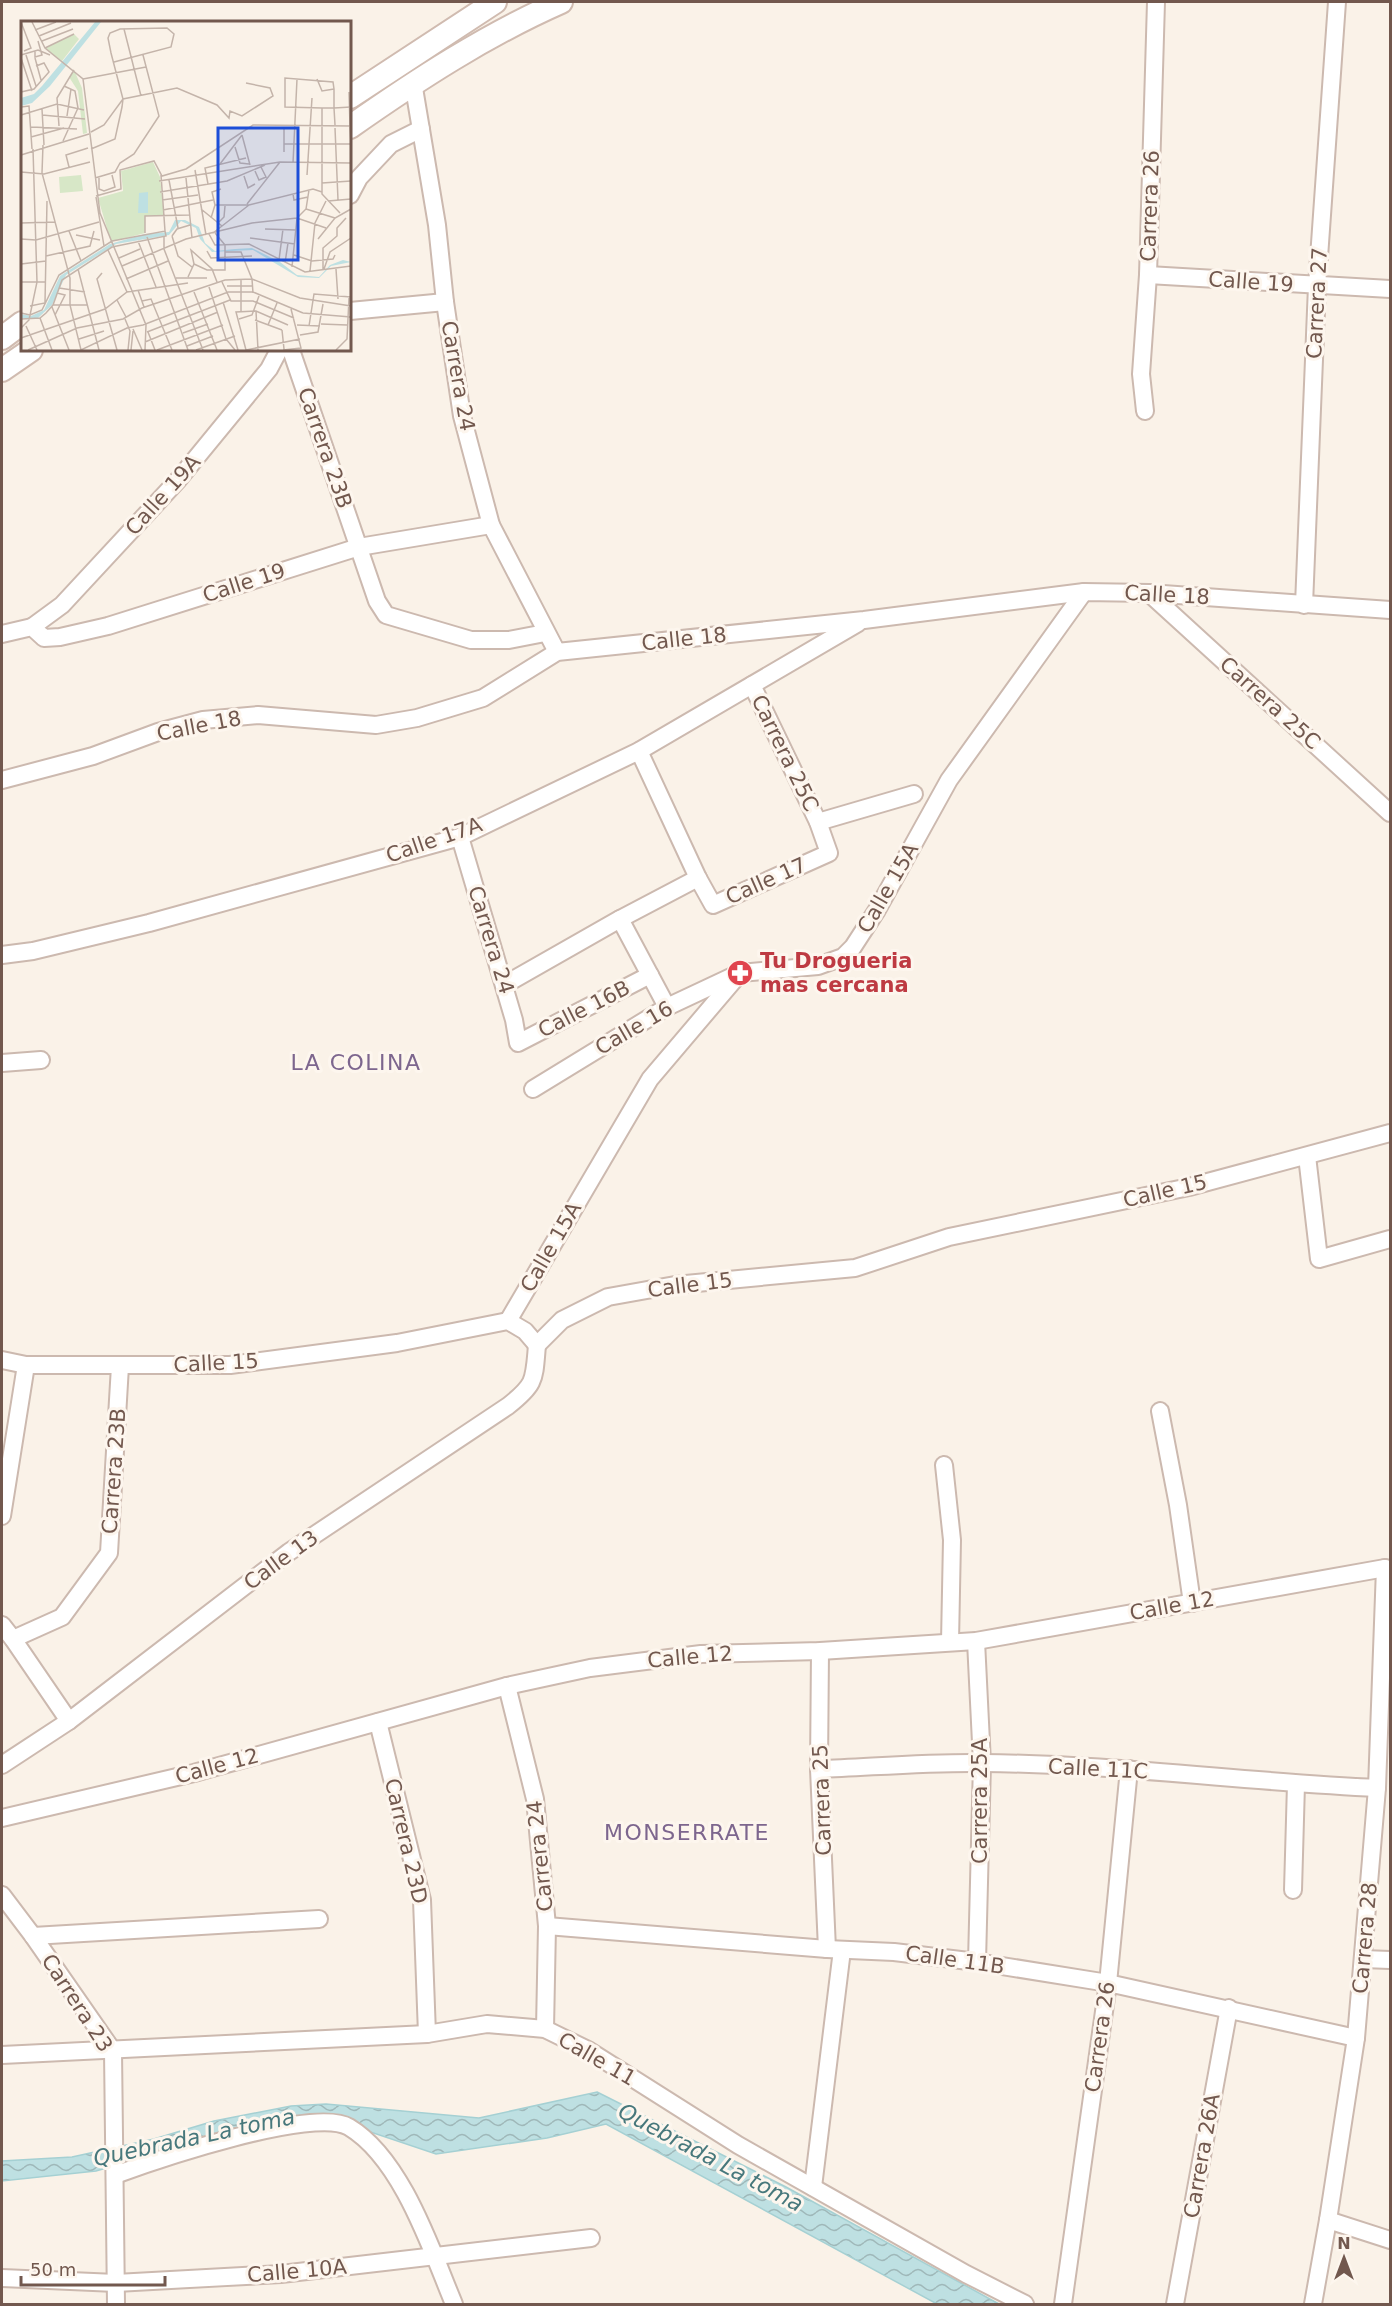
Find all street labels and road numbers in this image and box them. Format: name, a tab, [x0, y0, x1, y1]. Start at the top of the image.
street label: Carrera 26	[1136, 150, 1164, 262]
street label: Carrera 27	[1302, 247, 1332, 359]
street label: Calle 19	[1208, 267, 1294, 297]
street label: Carrera 24	[436, 319, 480, 433]
street label: Carrera 23B	[293, 384, 357, 512]
street label: Calle 19A	[121, 449, 206, 540]
street label: Calle 19	[200, 558, 288, 608]
street label: Calle 18	[1124, 581, 1210, 609]
street label: Calle 18	[640, 623, 728, 655]
street label: Carrera 25C	[1215, 652, 1325, 754]
street label: Carrera 25C	[746, 691, 824, 815]
street label: Calle 18	[155, 706, 243, 746]
street label: Calle 17A	[383, 812, 486, 868]
street label: Calle 15A	[853, 838, 924, 937]
street label: Calle 17	[722, 853, 810, 909]
street label: Carrera 24	[463, 883, 519, 997]
street label: Calle 16B	[534, 975, 634, 1043]
street label: Calle 16	[591, 996, 677, 1060]
street label: Calle 15	[1121, 1170, 1209, 1212]
street label: Calle 15A	[516, 1197, 587, 1296]
street label: Calle 15	[646, 1268, 734, 1302]
street label: Calle 15	[173, 1349, 259, 1377]
street label: Carrera 23B	[98, 1407, 130, 1535]
street label: Calle 13	[239, 1525, 323, 1595]
street label: Calle 12	[1128, 1587, 1216, 1625]
street label: Calle 12	[646, 1641, 734, 1673]
street label: Carrera 25A	[968, 1737, 992, 1864]
street label: Calle 12	[173, 1743, 261, 1789]
street label: Carrera 25	[808, 1744, 836, 1856]
street label: Calle 11C	[1047, 1754, 1149, 1784]
street label: Carrera 23D	[380, 1776, 432, 1906]
street label: Carrera 24	[522, 1799, 558, 1913]
street label: Carrera 28	[1348, 1881, 1382, 1995]
street label: Calle 11B	[904, 1941, 1006, 1979]
street label: Carrera 23	[36, 1950, 118, 2056]
street label: Carrera 26	[1080, 1980, 1120, 2094]
street label: Calle 11	[554, 2027, 640, 2091]
street label: Carrera 26A	[1179, 2091, 1225, 2220]
street label: Calle 10A	[246, 2255, 348, 2287]

